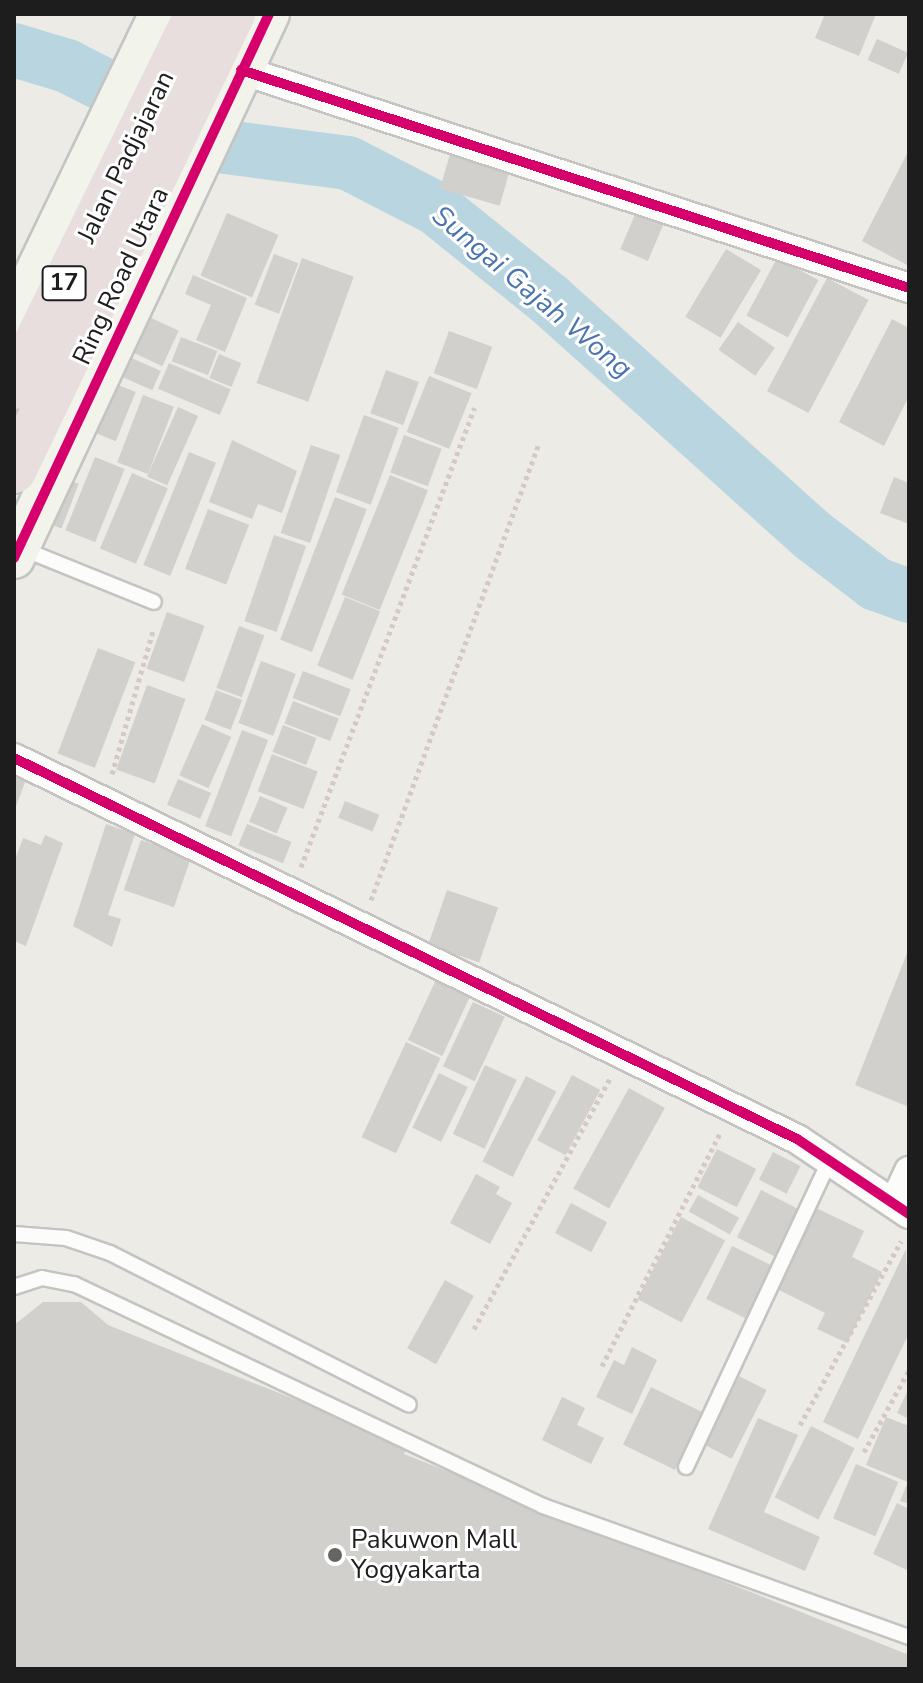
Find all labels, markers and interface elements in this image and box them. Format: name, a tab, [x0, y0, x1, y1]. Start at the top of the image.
street label: Jalan Padjajaran	[71, 66, 181, 248]
street label: Ring Road Utara	[66, 182, 176, 370]
water label: Sungai Gajah Wong	[425, 199, 639, 385]
road number: 17	[40, 263, 88, 303]
place label: Pakuwon Mall Yogyakarta	[351, 1524, 517, 1586]
marker: Pakuwon Mall Yogyakarta	[326, 1546, 344, 1564]

